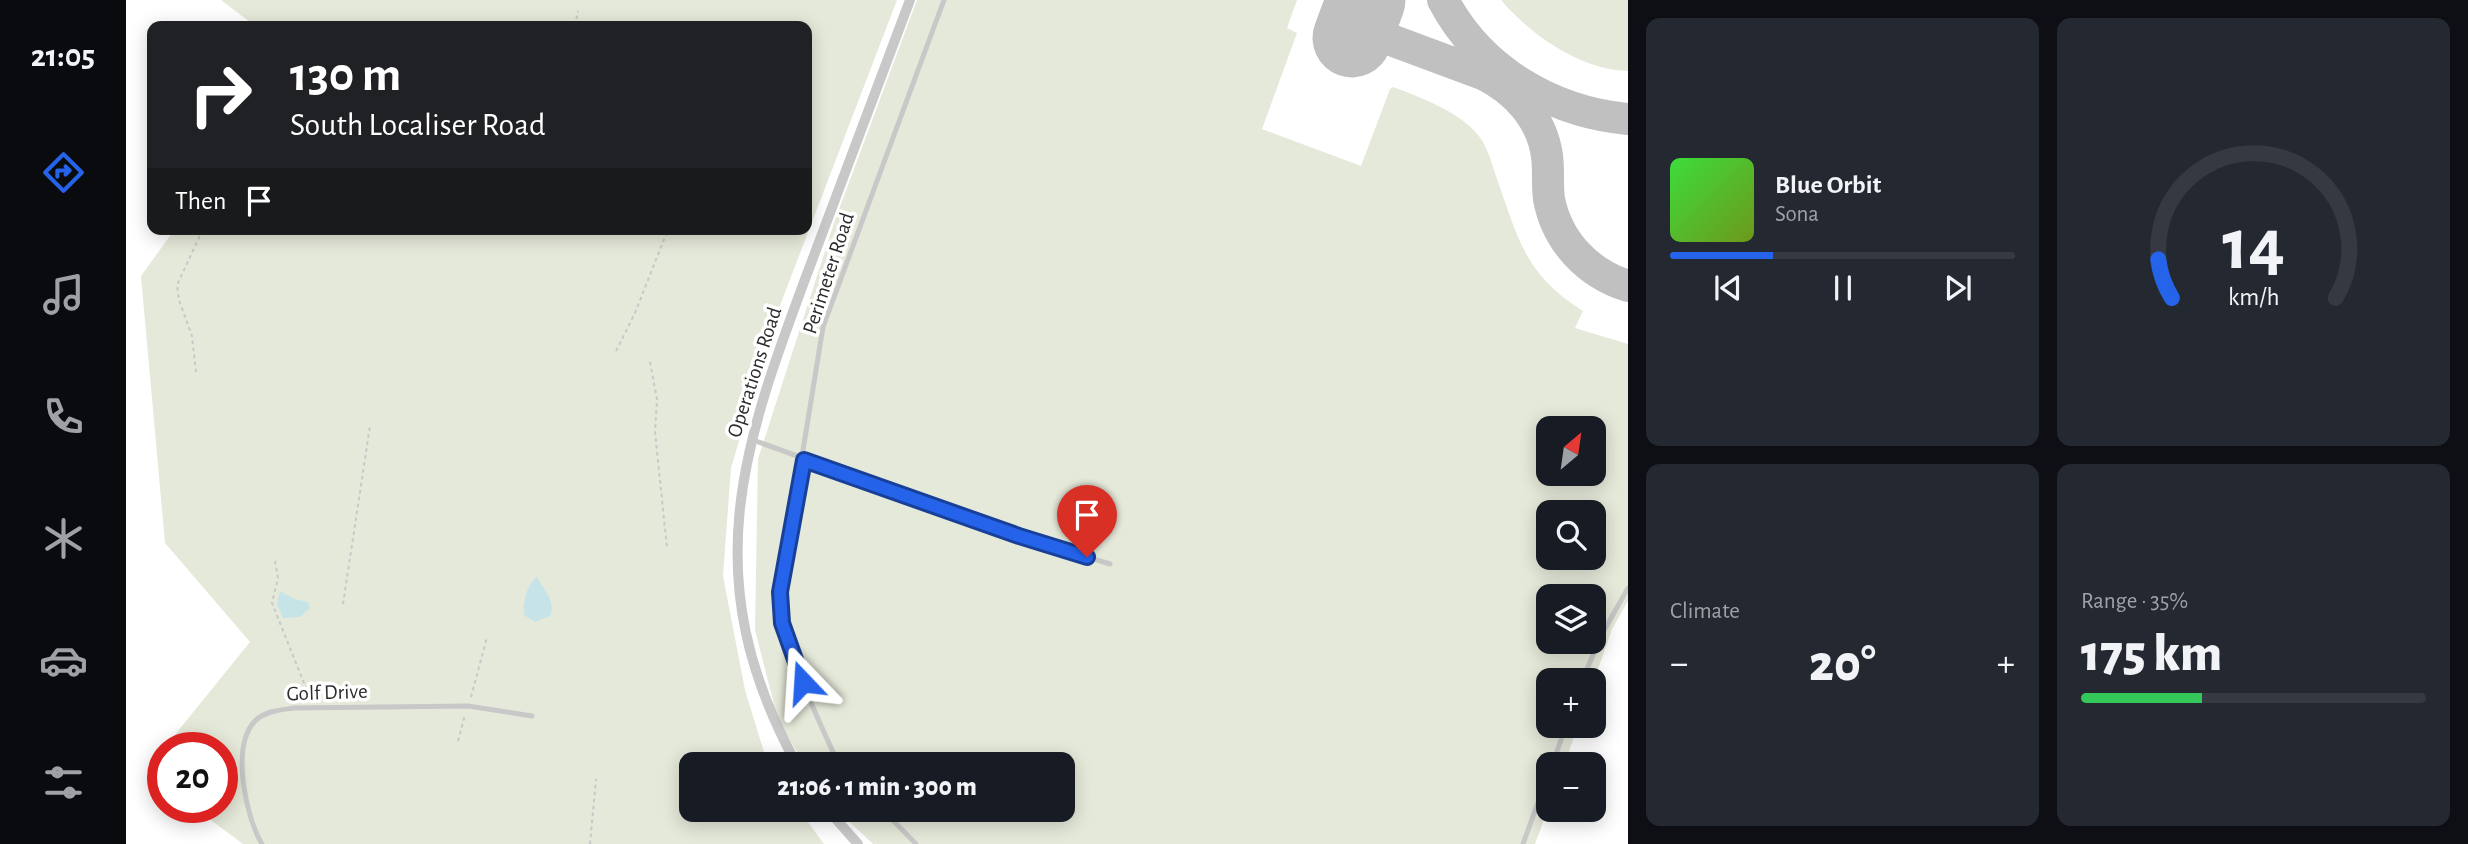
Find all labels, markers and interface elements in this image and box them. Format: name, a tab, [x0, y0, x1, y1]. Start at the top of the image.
text: 21:05	[31, 40, 95, 72]
icon: right	[175, 49, 266, 140]
text: 130 m	[290, 51, 401, 100]
text: South Localiser Road	[290, 109, 546, 141]
icon: directions	[39, 148, 88, 197]
text: Blue Orbit	[1775, 172, 1881, 198]
icon: arrive	[240, 182, 278, 220]
text: Then	[175, 188, 226, 214]
text: Sona	[1775, 203, 1819, 226]
street label: Perimeter Road	[799, 210, 858, 336]
text: 14	[2222, 211, 2285, 284]
icon: previous	[1709, 269, 1747, 307]
icon: pause	[1824, 269, 1862, 307]
icon: next	[1939, 269, 1977, 307]
icon: music	[39, 270, 88, 319]
text: km/h	[2228, 285, 2279, 310]
street label: Operations Road	[724, 304, 785, 440]
icon: phone	[39, 392, 88, 441]
north arrow	[1536, 416, 1606, 486]
map controls	[1536, 416, 1606, 822]
pin	[1057, 485, 1117, 557]
icon: arrive	[1068, 496, 1106, 534]
button: search	[1536, 500, 1606, 570]
icon: climate	[39, 514, 88, 563]
button: layers	[1536, 584, 1606, 654]
text: Range · 35%	[2081, 590, 2188, 613]
text: Climate	[1670, 600, 1740, 623]
text: 175 km	[2081, 628, 2222, 680]
icon: car	[39, 636, 88, 685]
text: 20°	[1809, 638, 1876, 690]
position arrow	[766, 645, 840, 719]
text: −	[1670, 645, 1688, 683]
text: +	[1997, 645, 2015, 683]
button: +	[1536, 668, 1606, 738]
street label: Golf Drive	[286, 681, 368, 704]
speed limit sign: 20	[147, 732, 238, 823]
button: −	[1536, 752, 1606, 822]
icon: filters	[39, 758, 88, 807]
text: 21:06 · 1 min · 300 m	[777, 774, 977, 800]

